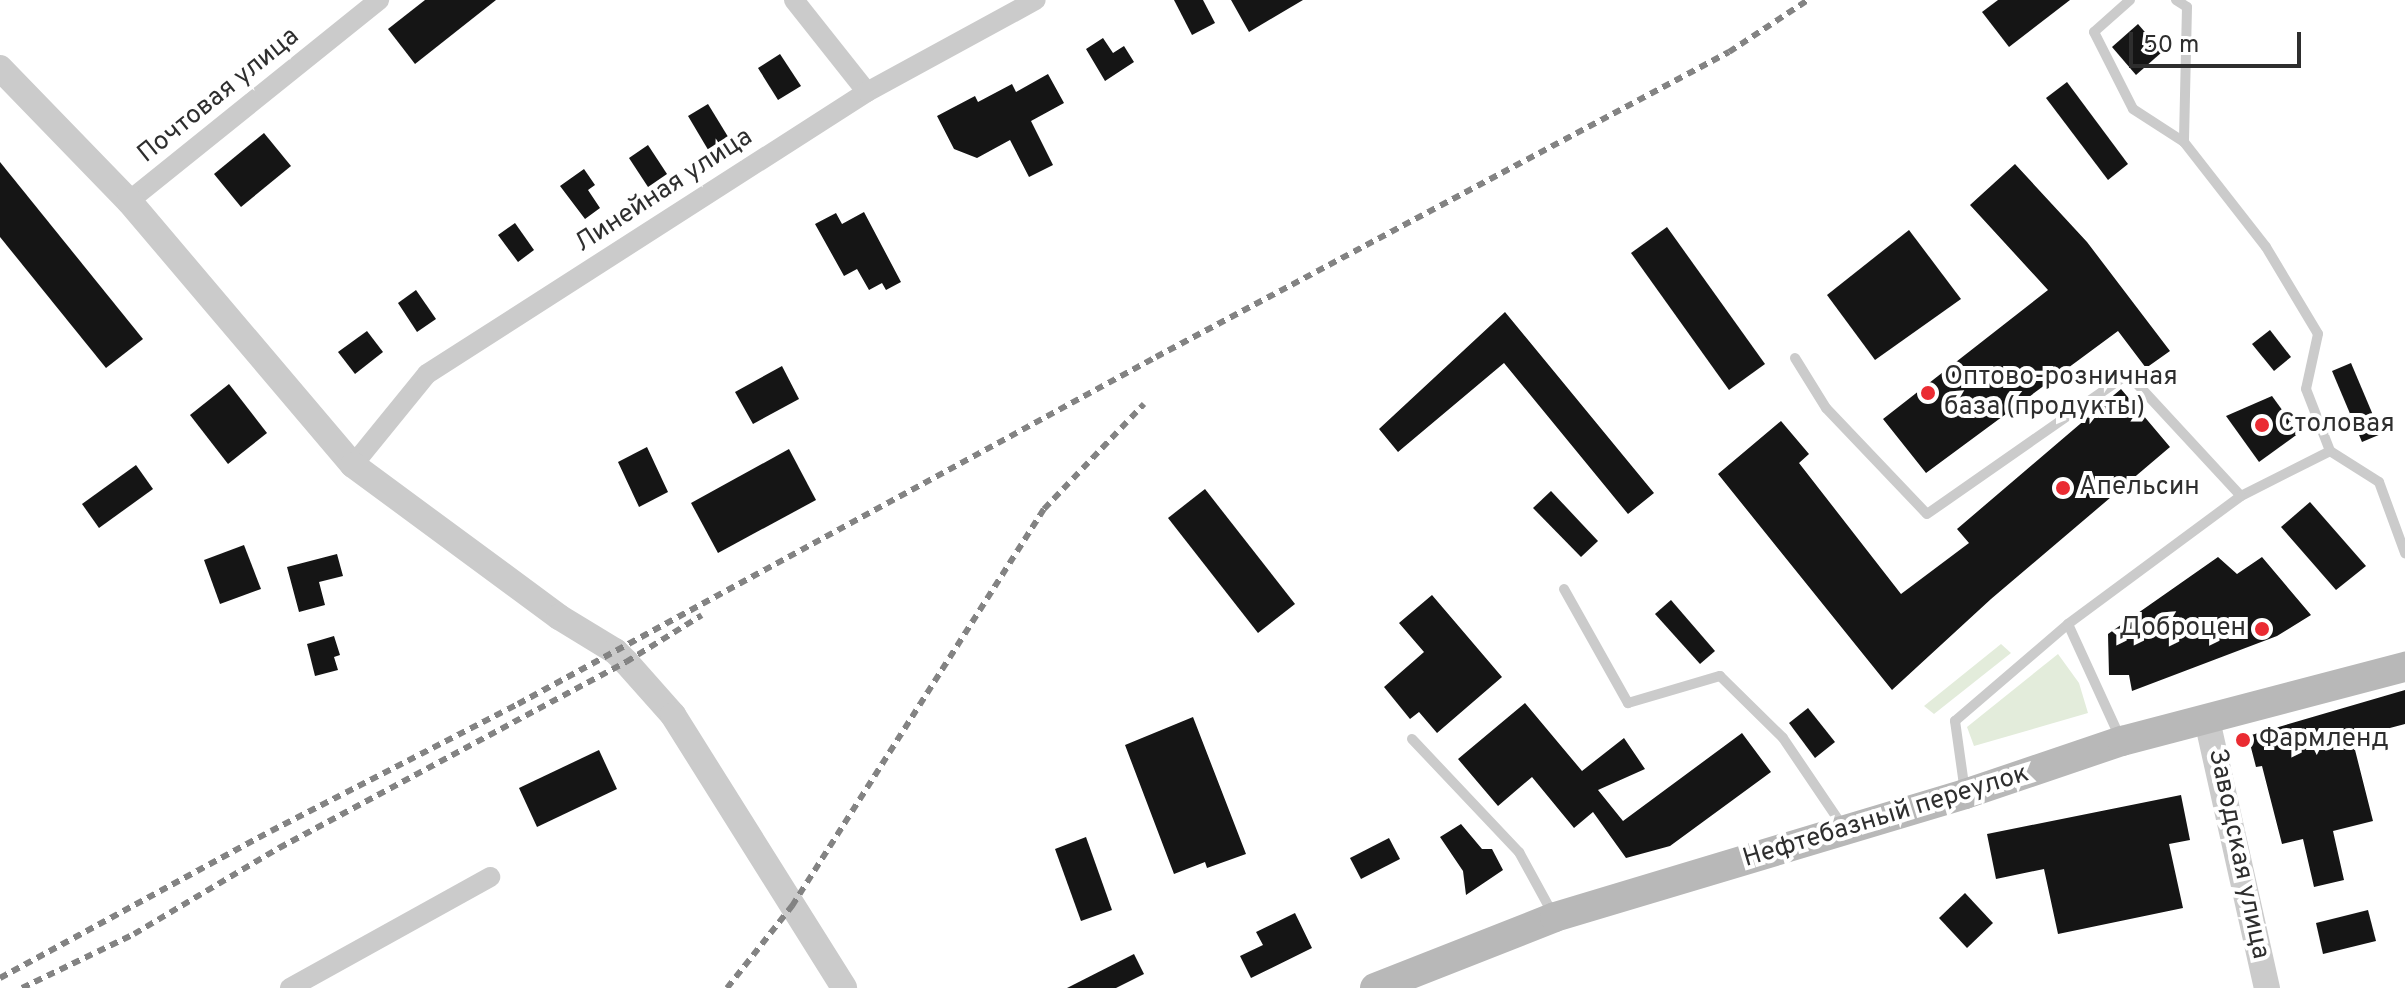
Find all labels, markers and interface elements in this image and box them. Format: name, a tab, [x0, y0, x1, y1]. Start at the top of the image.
scale bar	[2133, 16, 2305, 66]
street label: Почтовая улица	[132, 22, 306, 170]
text: 50 m	[2143, 31, 2199, 61]
street label: Линейная улица	[569, 122, 759, 260]
place label: Оптово-розничная база (продукты)	[1944, 362, 2178, 424]
marker: Оптово-розничная база (продукты)	[1919, 384, 1937, 402]
place label: Столовая	[2278, 409, 2395, 441]
marker: Столовая	[2253, 416, 2271, 434]
place label: Апельсин	[2079, 472, 2200, 504]
marker: Апельсин	[2054, 479, 2072, 497]
place label: Доброцен	[2119, 613, 2246, 645]
marker: Доброцен	[2253, 620, 2271, 638]
place label: Фармленд	[2259, 724, 2389, 756]
marker: Фармленд	[2234, 731, 2252, 749]
street label: Заводская улица	[2200, 746, 2276, 962]
street label: Нефтебазный переулок	[1739, 759, 2033, 875]

